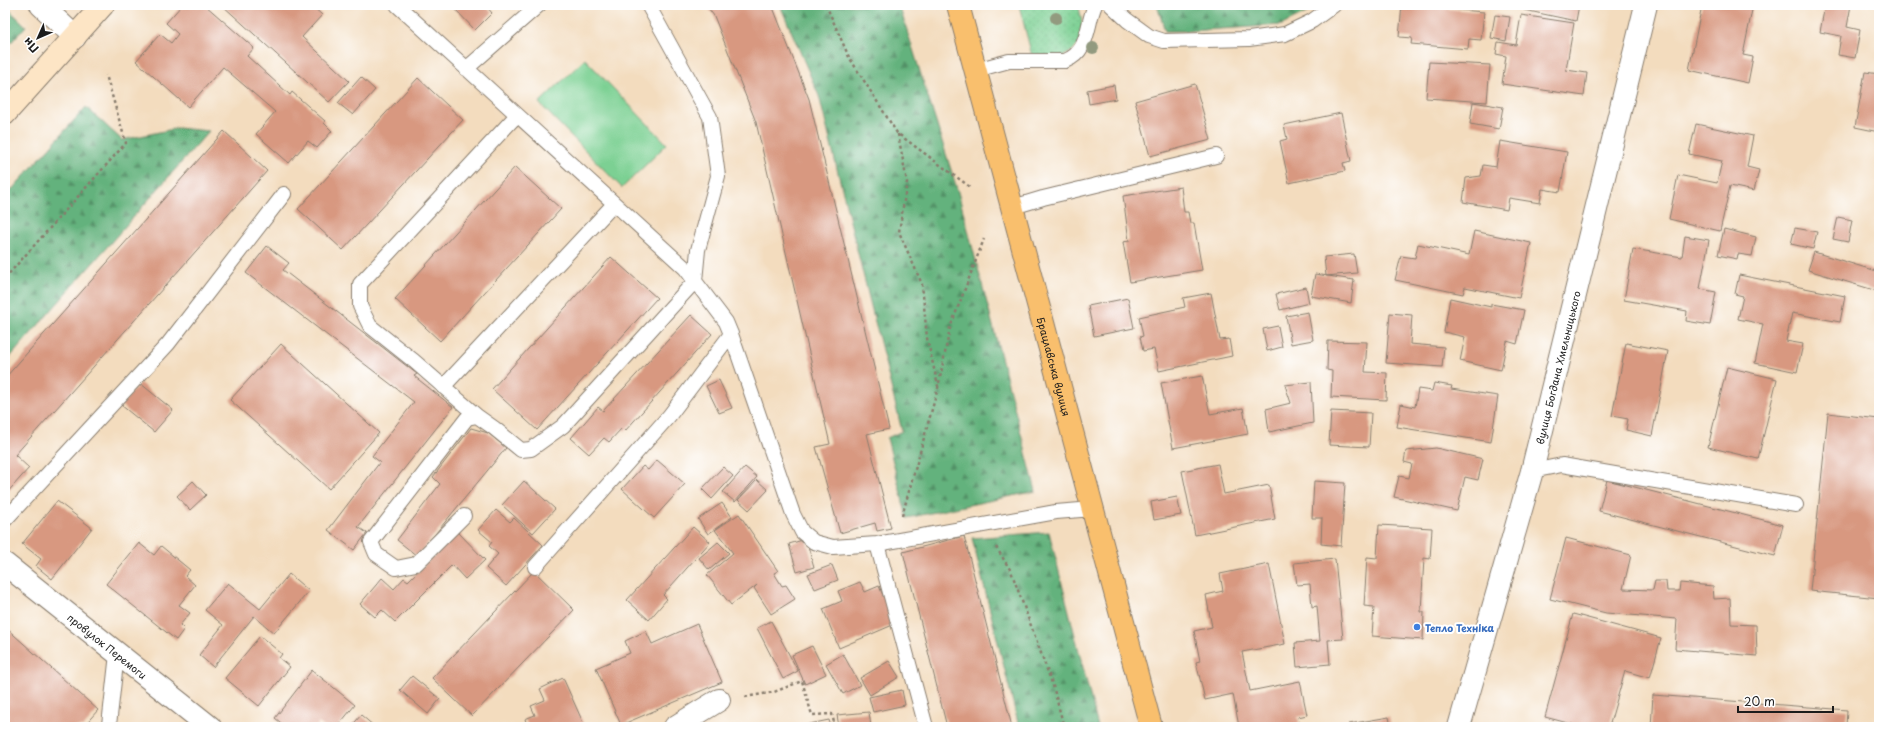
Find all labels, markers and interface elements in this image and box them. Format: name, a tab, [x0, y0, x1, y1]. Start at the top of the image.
north arrow	[18, 18, 58, 58]
text: Пн	[19, 34, 42, 57]
street label: вулиця Богдана Хмельницького	[1531, 289, 1583, 446]
street label: Брацлавська вулиця	[1034, 315, 1075, 418]
street label: провулок Перемоги	[65, 609, 151, 682]
place label: Тепло Техніка	[1425, 620, 1495, 635]
marker: Тепло Техніка	[1412, 622, 1422, 632]
scale bar	[1738, 688, 1833, 714]
text: 20 m	[1744, 692, 1775, 710]

